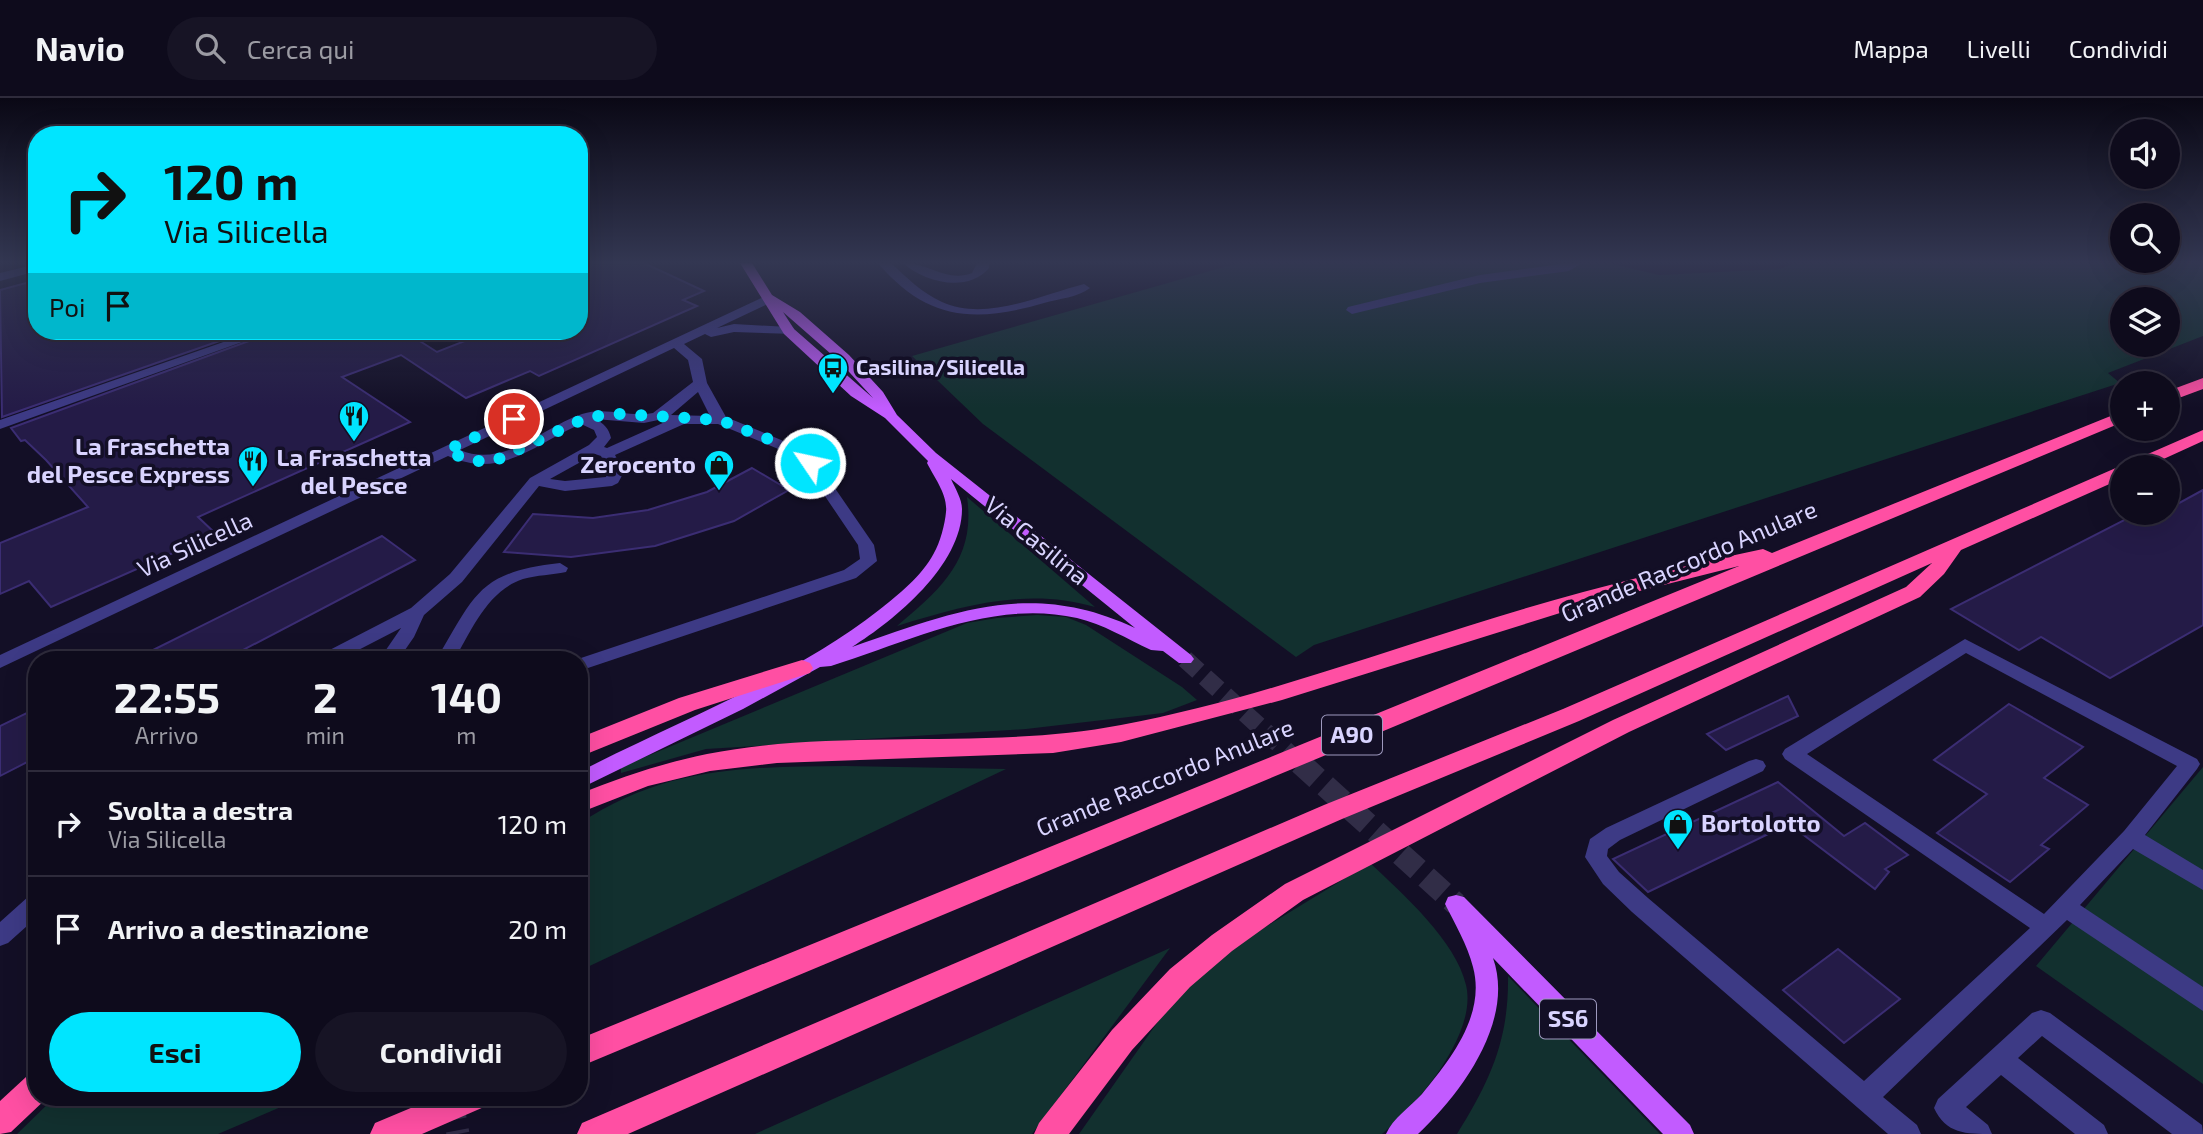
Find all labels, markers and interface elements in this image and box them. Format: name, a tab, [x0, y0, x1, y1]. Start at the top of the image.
search box	[167, 17, 657, 80]
text: Navio	[35, 28, 125, 68]
icon: search	[191, 29, 229, 67]
text: Cerca qui	[247, 33, 355, 64]
text: Mappa	[1853, 34, 1929, 63]
text: Livelli	[1967, 34, 2031, 63]
text: Condividi	[2069, 34, 2168, 63]
map controls	[2110, 119, 2180, 525]
button: sound	[2110, 119, 2180, 189]
text: 120 m	[164, 151, 298, 210]
icon: right	[49, 154, 140, 245]
button: search	[2110, 203, 2180, 273]
text: Via Silicella	[164, 211, 329, 249]
icon: arrive	[99, 287, 137, 325]
button: layers	[2110, 287, 2180, 357]
text: Poi	[49, 291, 85, 322]
bus stop icon: Casilina/Silicella	[816, 351, 850, 395]
place label: Casilina/Silicella	[856, 354, 1025, 379]
button: +	[2110, 371, 2180, 441]
pin	[484, 389, 544, 449]
restaurant icon: La Fraschetta del Pesce	[337, 399, 371, 443]
icon: arrive	[495, 400, 533, 438]
position arrow	[773, 426, 847, 500]
place label: La Fraschetta del Pesce Express	[27, 431, 230, 488]
place label: La Fraschetta del Pesce	[277, 442, 431, 499]
restaurant icon: La Fraschetta del Pesce Express	[236, 444, 270, 488]
shop icon: Zerocento	[702, 448, 736, 492]
place label: Zerocento	[580, 449, 696, 478]
button: −	[2110, 455, 2180, 525]
street label: Via Casilina	[980, 489, 1094, 590]
street label: Grande Raccordo Anulare	[1556, 494, 1821, 628]
street label: Via Silicella	[132, 504, 256, 583]
text: 22:55	[114, 671, 220, 721]
text: 2	[313, 671, 337, 721]
text: 140	[431, 671, 502, 721]
street label: Grande Raccordo Anulare	[1031, 712, 1297, 842]
road number: A90	[1322, 716, 1382, 754]
text: Arrivo	[135, 721, 199, 749]
text: min	[306, 721, 345, 749]
text: m	[456, 721, 477, 749]
text: Svolta a destra	[108, 794, 293, 825]
icon: right	[49, 805, 87, 843]
shop icon: Bortolotto	[1661, 807, 1695, 851]
text: 120 m	[498, 808, 567, 839]
place label: Bortolotto	[1701, 808, 1821, 837]
text: Via Silicella	[108, 825, 226, 853]
icon: arrive	[49, 910, 87, 948]
text: Arrivo a destinazione	[108, 913, 369, 944]
text: 20 m	[508, 913, 567, 944]
road number: SS6	[1540, 1000, 1596, 1038]
button: Esci	[49, 1012, 301, 1092]
button: Condividi	[315, 1012, 567, 1092]

